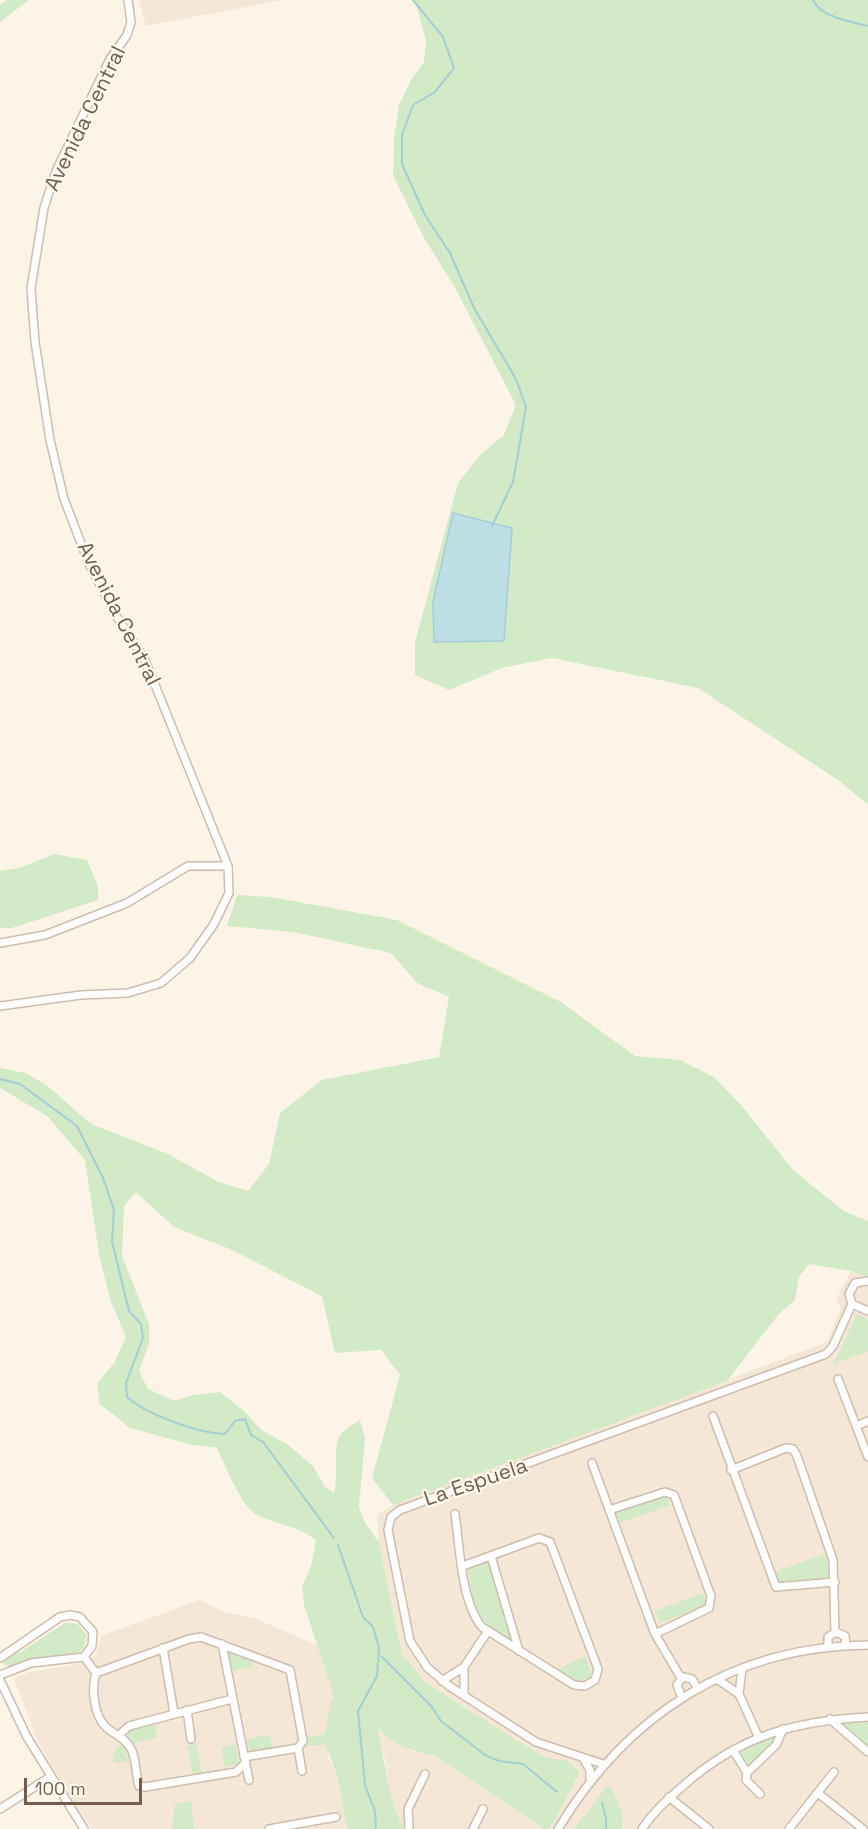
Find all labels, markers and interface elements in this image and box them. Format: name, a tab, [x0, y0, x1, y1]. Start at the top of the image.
street label: Avenida Central	[40, 42, 132, 196]
street label: Avenida Central	[71, 538, 165, 690]
street label: La Espuela	[421, 1454, 531, 1512]
scale bar	[27, 1766, 146, 1804]
text: 100 m	[35, 1777, 86, 1800]

